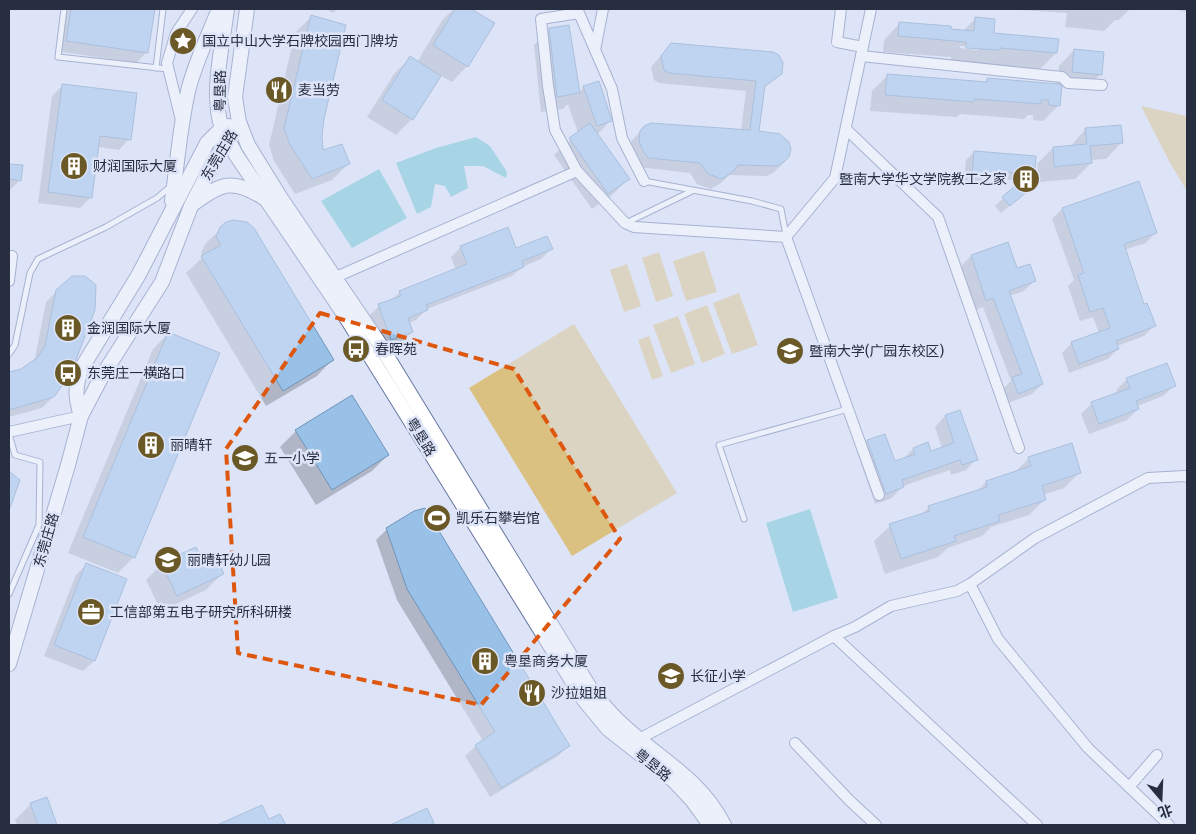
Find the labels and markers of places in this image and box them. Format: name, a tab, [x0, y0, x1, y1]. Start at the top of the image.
place icon: 国立中山大学石牌校园西门牌坊	[168, 26, 198, 56]
place label: 国立中山大学石牌校园西门牌坊	[202, 33, 398, 50]
restaurant icon: 麦当劳	[264, 75, 294, 105]
place label: 麦当劳	[298, 82, 340, 99]
building icon: 财润国际大厦	[59, 151, 89, 181]
place label: 财润国际大厦	[93, 158, 177, 175]
building icon: 暨南大学华文学院教工之家	[1011, 164, 1041, 194]
place label: 暨南大学华文学院教工之家	[839, 171, 1007, 188]
building icon: 金润国际大厦	[53, 313, 83, 343]
place label: 金润国际大厦	[87, 320, 171, 337]
bus stop icon: 春晖苑	[341, 334, 371, 364]
school or university icon: 暨南大学(广园东校区)	[775, 336, 805, 366]
place label: 春晖苑	[375, 341, 417, 358]
place label: 暨南大学(广园东校区)	[809, 343, 944, 360]
bus stop icon: 东莞庄一横路口	[53, 358, 83, 388]
place label: 东莞庄一横路口	[87, 365, 185, 382]
building icon: 丽晴轩	[136, 430, 166, 460]
place label: 丽晴轩	[170, 437, 212, 454]
school or university icon: 五一小学	[230, 443, 260, 473]
place label: 五一小学	[264, 450, 320, 467]
sports icon: 凯乐石攀岩馆	[422, 503, 452, 533]
place label: 凯乐石攀岩馆	[456, 510, 540, 527]
school or university icon: 丽晴轩幼儿园	[153, 545, 183, 575]
place label: 丽晴轩幼儿园	[187, 552, 271, 569]
office icon: 工信部第五电子研究所科研楼	[76, 597, 106, 627]
place label: 工信部第五电子研究所科研楼	[110, 604, 292, 621]
building icon: 粤垦商务大厦	[470, 646, 500, 676]
place label: 粤垦商务大厦	[504, 653, 588, 670]
school or university icon: 长征小学	[656, 661, 686, 691]
place label: 长征小学	[690, 668, 746, 685]
restaurant icon: 沙拉姐姐	[517, 678, 547, 708]
place label: 沙拉姐姐	[551, 685, 607, 702]

